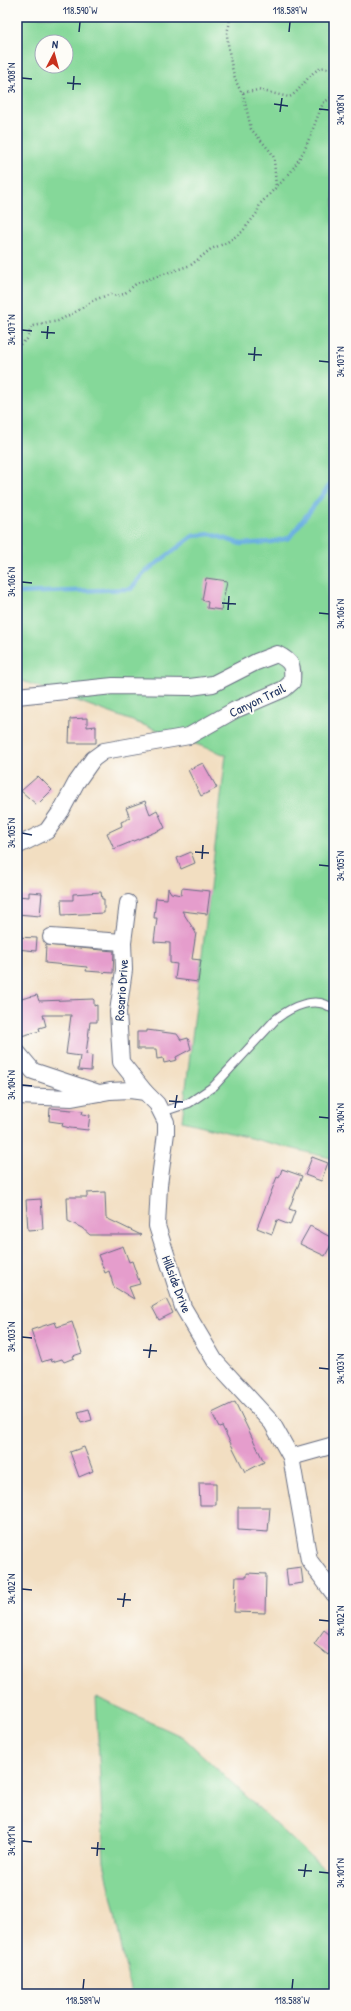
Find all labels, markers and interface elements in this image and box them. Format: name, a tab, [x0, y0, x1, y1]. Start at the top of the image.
text: 118.590°W	[63, 4, 98, 17]
text: 118.589°W	[273, 4, 308, 17]
north arrow	[34, 34, 74, 74]
text: N	[51, 37, 59, 51]
text: 34.108°N	[5, 63, 18, 93]
text: 34.108°N	[334, 95, 347, 125]
text: 34.107°N	[5, 314, 18, 346]
text: 34.107°N	[334, 346, 347, 378]
text: 34.106°N	[5, 567, 18, 597]
text: 34.106°N	[334, 599, 347, 629]
street label: Canyon Trail	[226, 678, 289, 721]
text: 34.105°N	[5, 818, 18, 848]
text: 34.105°N	[334, 851, 347, 881]
street label: Rosario Drive	[110, 959, 132, 1021]
text: 34.104°N	[5, 1070, 18, 1100]
text: 34.104°N	[334, 1103, 347, 1133]
street label: Hillside Drive	[158, 1253, 196, 1315]
text: 34.103°N	[5, 1322, 18, 1352]
text: 34.103°N	[334, 1354, 347, 1384]
text: 34.102°N	[5, 1574, 18, 1604]
text: 34.102°N	[334, 1606, 347, 1636]
text: 34.101°N	[5, 1826, 18, 1856]
text: 34.101°N	[334, 1858, 347, 1888]
text: 118.589°W	[66, 1994, 101, 2007]
text: 118.588°W	[274, 1994, 310, 2007]

